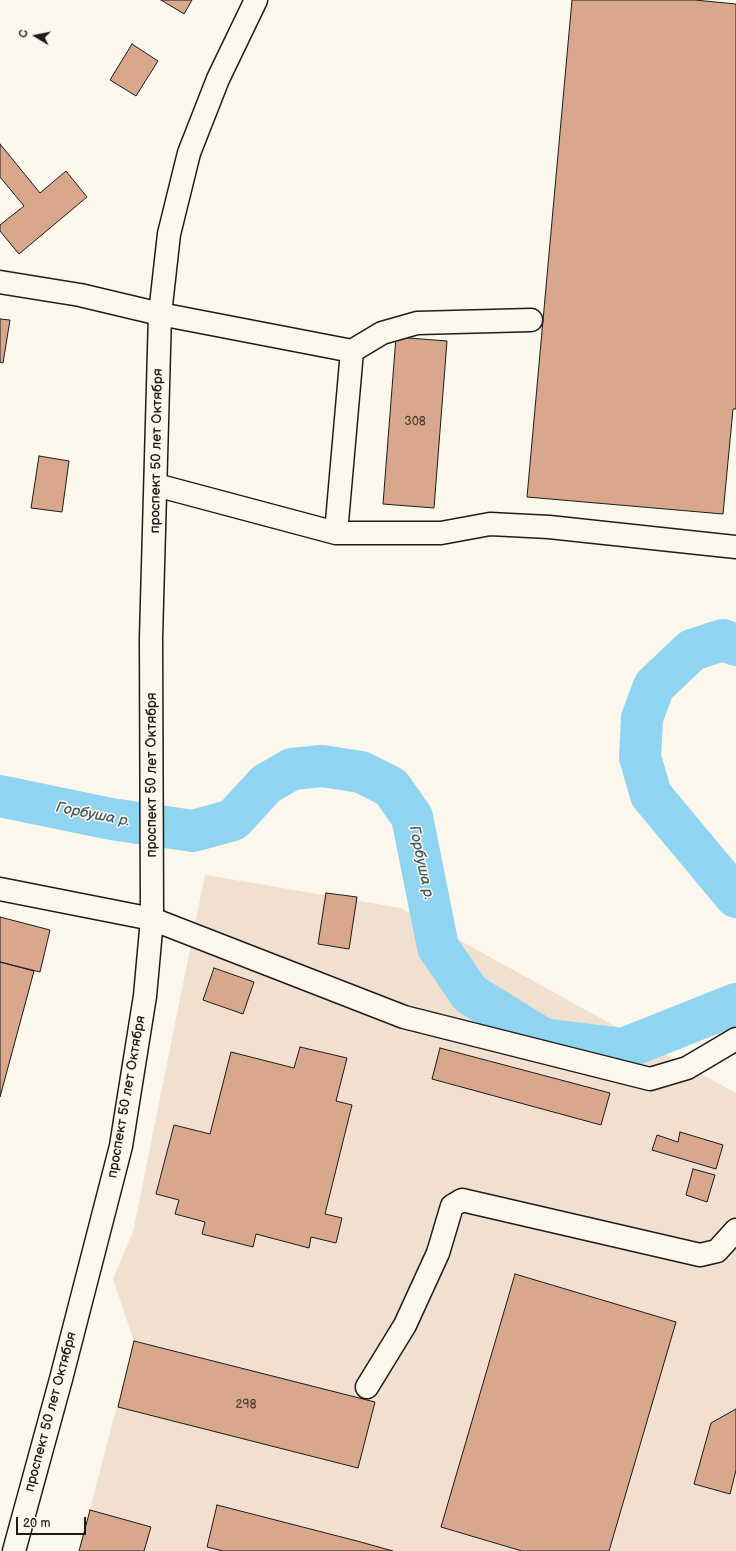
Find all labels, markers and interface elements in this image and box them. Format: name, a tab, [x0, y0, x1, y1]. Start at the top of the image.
north arrow	[16, 16, 56, 56]
text: С	[17, 29, 31, 39]
street label: проспект 50 лет Октября	[147, 368, 167, 534]
house number: 308	[404, 415, 426, 429]
street label: проспект 50 лет Октября	[144, 692, 160, 858]
water label: Горбуша р.	[54, 799, 132, 831]
water label: Горбуша р.	[404, 824, 438, 902]
street label: проспект 50 лет Октября	[104, 1014, 150, 1180]
street label: проспект 50 лет Октября	[22, 1330, 80, 1494]
house number: 298	[235, 1398, 257, 1412]
scale bar	[18, 1509, 88, 1535]
text: 20 m	[23, 1516, 50, 1531]

